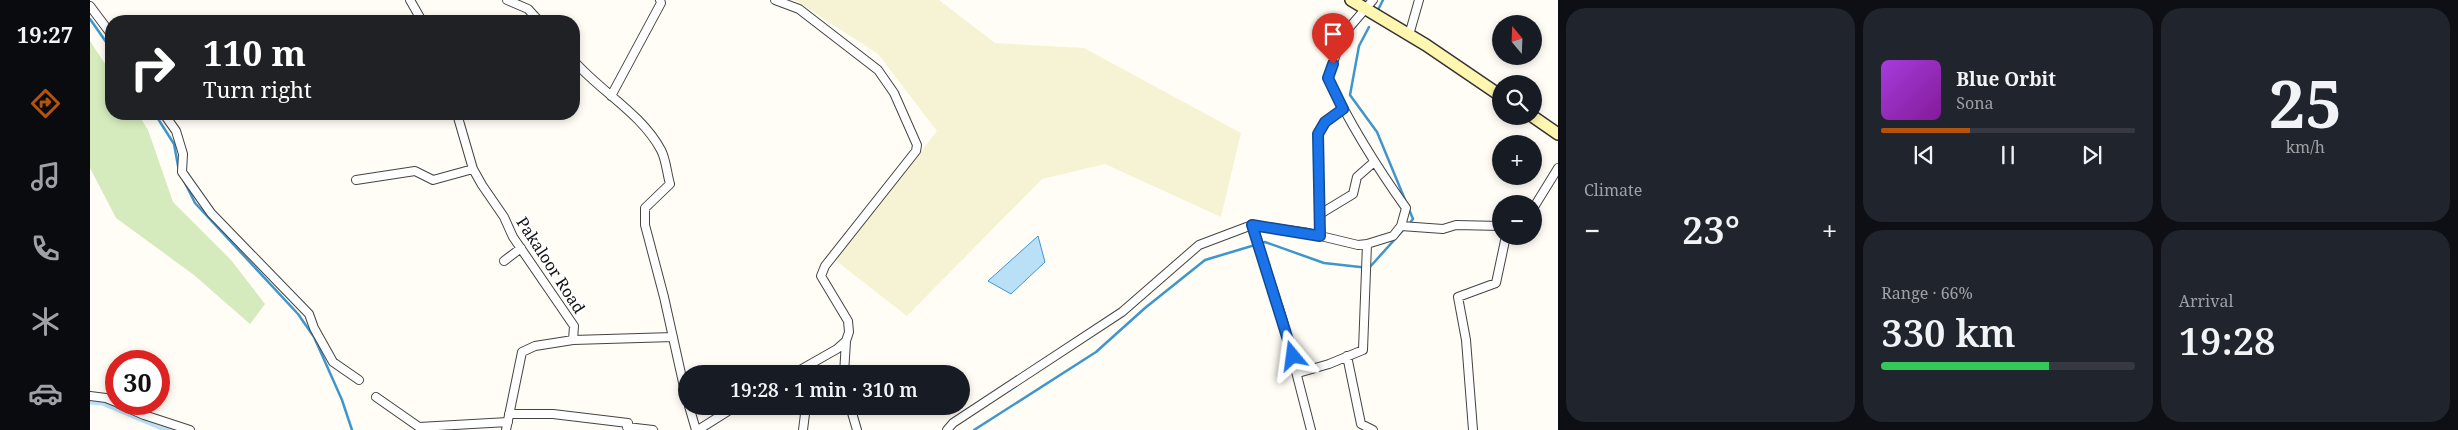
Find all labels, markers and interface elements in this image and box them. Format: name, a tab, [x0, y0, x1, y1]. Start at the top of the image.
pin	[1312, 13, 1354, 64]
north arrow	[1492, 15, 1542, 65]
map controls	[1492, 15, 1542, 245]
text: 19:27	[17, 19, 73, 49]
icon: arrive	[1319, 20, 1347, 48]
text: 110 m	[203, 29, 306, 76]
icon: right	[120, 35, 185, 100]
text: 25	[2269, 59, 2342, 147]
text: Blue Orbit	[1956, 66, 2056, 92]
text: Turn right	[203, 74, 312, 104]
button: search	[1492, 75, 1542, 125]
icon: directions	[28, 86, 63, 121]
text: Sona	[1956, 92, 1994, 114]
button: +	[1492, 135, 1542, 185]
text: km/h	[2286, 136, 2325, 158]
icon: previous	[1910, 141, 1938, 169]
icon: pause	[1994, 141, 2022, 169]
icon: next	[2078, 141, 2106, 169]
icon: music	[28, 159, 63, 194]
text: Climate	[1584, 179, 1642, 201]
button: −	[1492, 195, 1542, 245]
text: 23°	[1682, 203, 1740, 255]
text: −	[1584, 211, 1600, 249]
text: +	[1822, 211, 1837, 249]
street label: Pakaloor Road	[512, 213, 590, 318]
icon: phone	[28, 231, 63, 266]
text: Range · 66%	[1881, 282, 1973, 304]
text: Arrival	[2179, 290, 2233, 312]
icon: climate	[28, 304, 63, 339]
text: 330 km	[1881, 306, 2016, 358]
text: 19:28	[2179, 314, 2276, 366]
position arrow	[1266, 329, 1318, 381]
speed limit sign: 30	[105, 350, 170, 415]
icon: car	[28, 376, 63, 411]
text: 19:28 · 1 min · 310 m	[730, 377, 918, 403]

